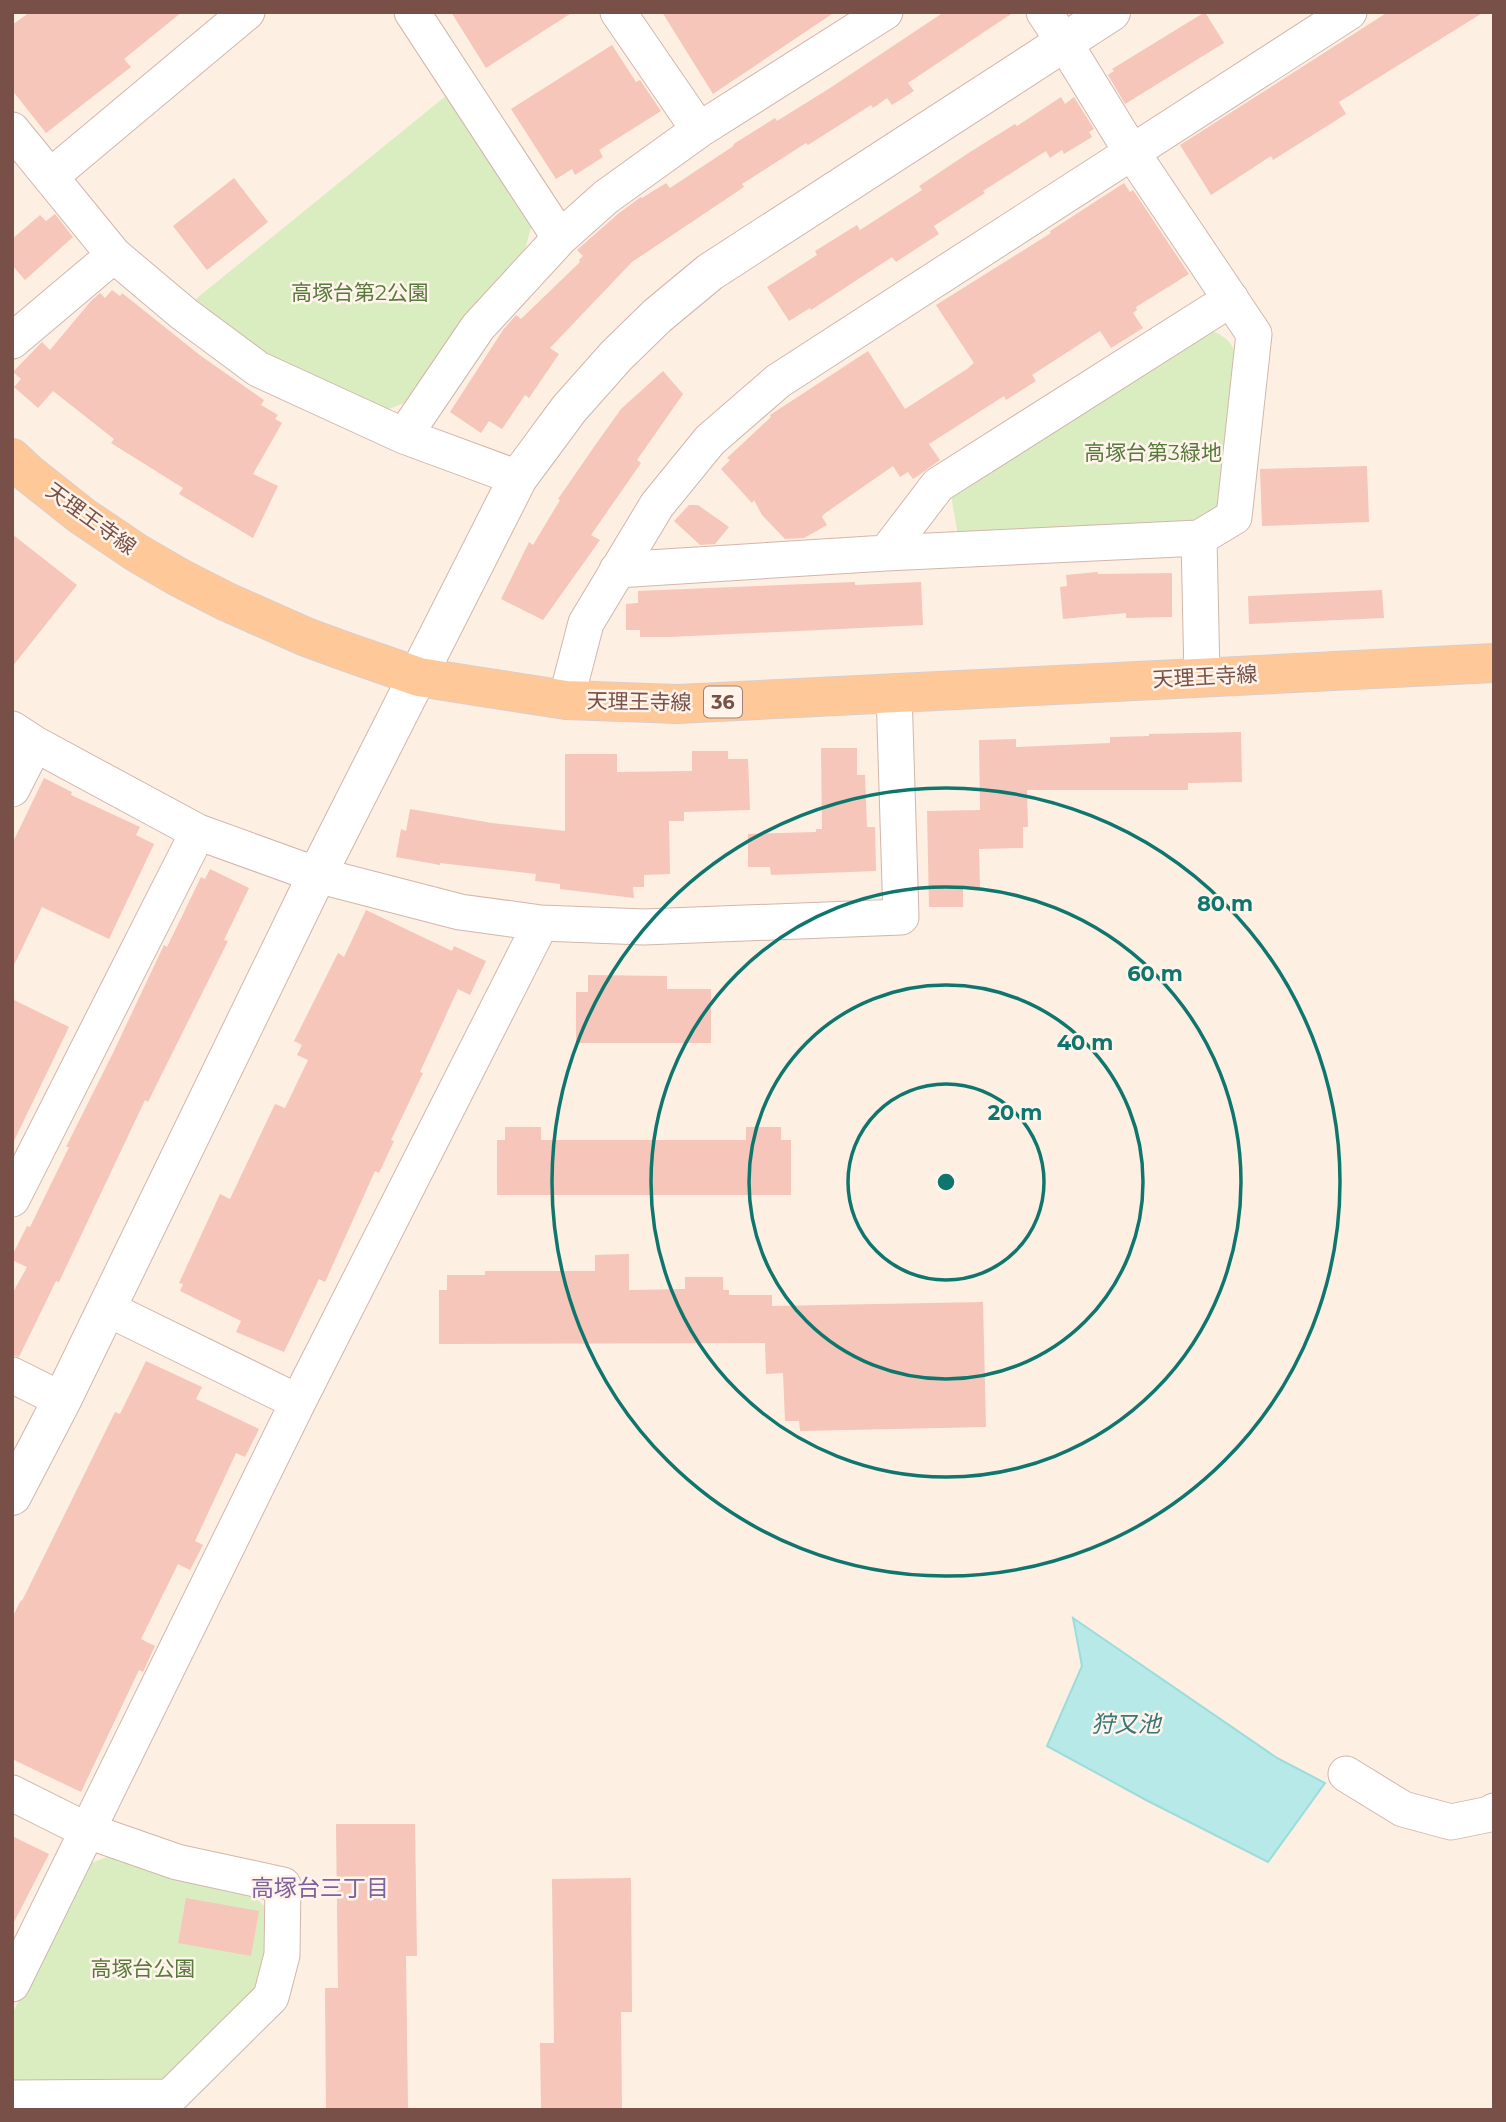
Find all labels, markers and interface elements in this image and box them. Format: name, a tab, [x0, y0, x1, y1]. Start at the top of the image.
park label: 高塚台第2公園	[291, 280, 429, 305]
park label: 高塚台第3緑地	[1084, 440, 1222, 465]
street label: 天理王寺線	[41, 478, 141, 560]
street label: 天理王寺線	[1152, 661, 1258, 692]
road number: 36	[704, 687, 742, 718]
street label: 天理王寺線	[586, 688, 692, 715]
text: 80 m	[1197, 891, 1253, 916]
text: 60 m	[1127, 961, 1183, 986]
text: 40 m	[1057, 1030, 1113, 1055]
text: 20 m	[988, 1100, 1042, 1125]
centre of rings	[934, 1170, 958, 1194]
water label: 狩又池	[1092, 1710, 1163, 1738]
district label: 高塚台三丁目	[251, 1874, 389, 1902]
park label: 高塚台公園	[91, 1956, 196, 1981]

